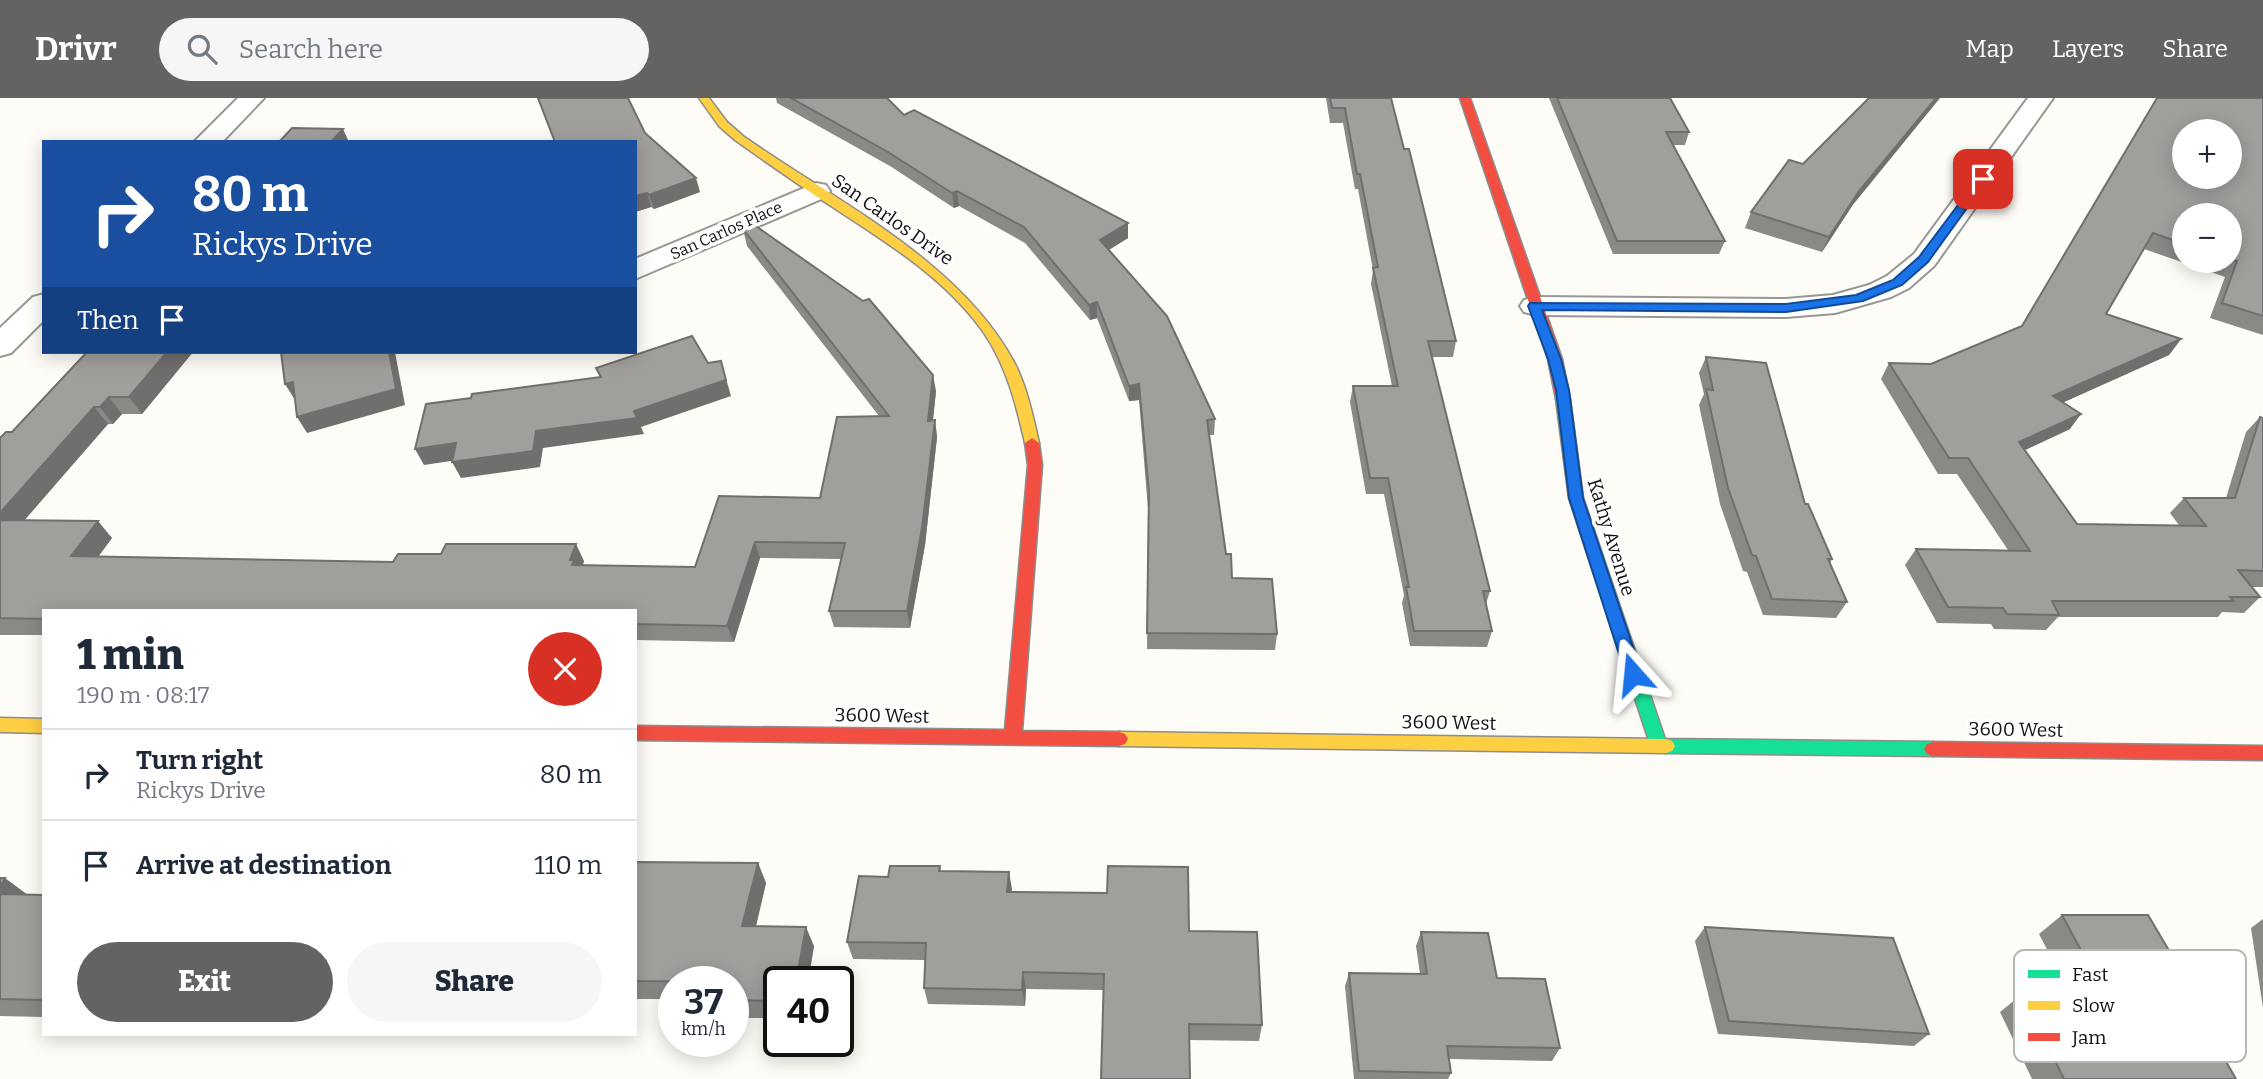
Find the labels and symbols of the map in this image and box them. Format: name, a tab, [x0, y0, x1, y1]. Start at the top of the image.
pin	[1953, 149, 2013, 209]
street label: San Carlos Drive	[827, 169, 958, 270]
street label: San Carlos Place	[667, 197, 785, 264]
street label: Kathy Avenue	[1583, 476, 1640, 599]
position arrow	[1596, 637, 1670, 711]
street label: 3600 West	[835, 703, 930, 728]
street label: 3600 West	[1402, 710, 1497, 735]
street label: 3600 West	[1969, 717, 2064, 742]
legend	[2014, 950, 2246, 1062]
text: Fast	[2072, 963, 2109, 986]
speed limit sign: 40	[763, 966, 854, 1057]
text: Slow	[2072, 994, 2115, 1017]
text: Jam	[2071, 1026, 2106, 1049]

